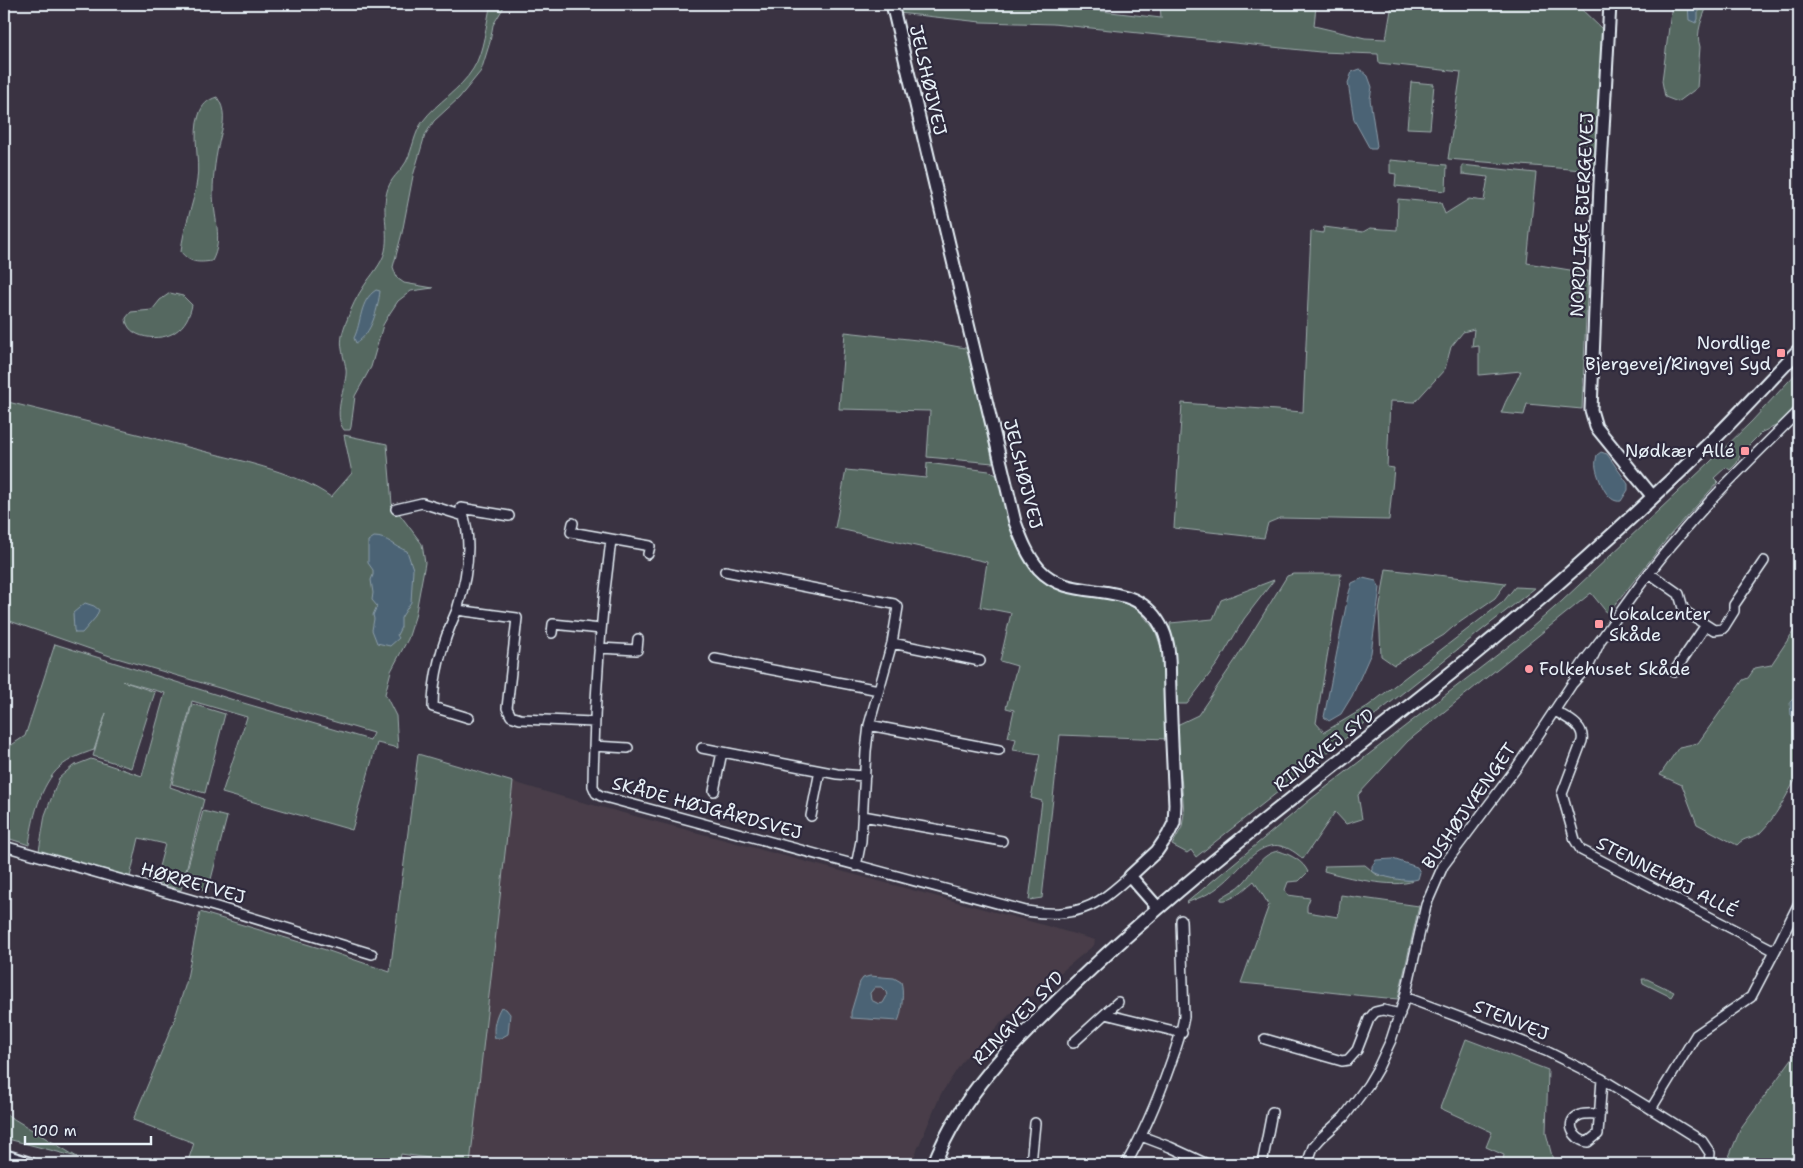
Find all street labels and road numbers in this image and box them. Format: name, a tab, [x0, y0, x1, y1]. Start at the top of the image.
street label: JELSHØJVEJ	[904, 23, 952, 137]
street label: NORDLIGE BJERGEVEJ	[1565, 112, 1599, 318]
street label: JELSHØJVEJ	[998, 417, 1048, 531]
street label: RINGVEJ SYD	[1269, 703, 1380, 797]
street label: BUSHØJVÆNGET	[1416, 738, 1522, 874]
street label: SKÅDE HØJGÅRDSVEJ	[609, 771, 805, 845]
street label: STENNEHØJ ALLÉ	[1592, 831, 1742, 923]
street label: HØRRETVEJ	[138, 857, 248, 909]
street label: RINGVEJ SYD	[967, 966, 1069, 1070]
street label: STENVEJ	[1470, 994, 1552, 1046]

